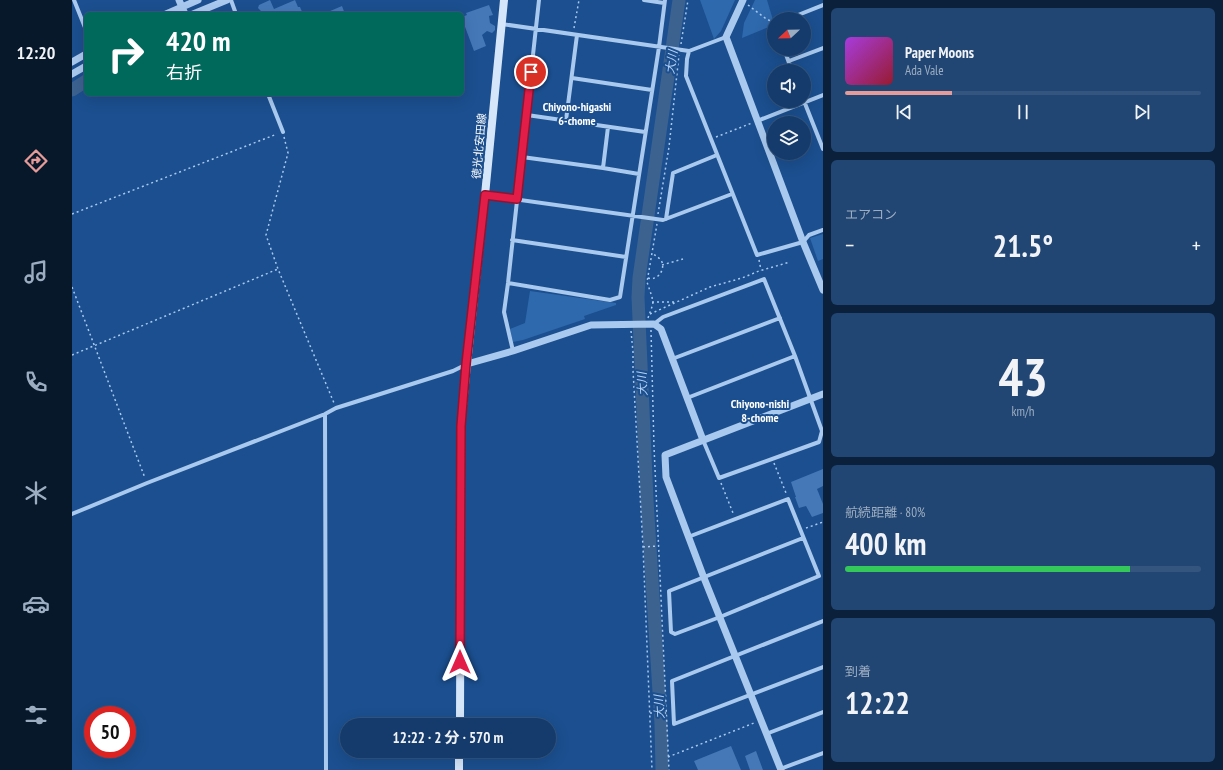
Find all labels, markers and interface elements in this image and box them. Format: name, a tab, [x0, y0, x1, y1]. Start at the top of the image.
north arrow	[767, 12, 811, 56]
map controls	[767, 12, 811, 160]
text: 420 m	[166, 22, 230, 59]
icon: right	[100, 28, 152, 80]
text: 12:20	[17, 41, 55, 64]
text: Paper Moons	[905, 43, 974, 62]
water label: 大川	[662, 47, 680, 75]
pin	[514, 55, 548, 89]
text: 右折	[166, 61, 202, 84]
icon: arrive	[520, 61, 542, 83]
text: Ada Vale	[905, 62, 944, 79]
button: sound	[767, 64, 811, 108]
district label: Chiyono-higashi 6-chome	[543, 99, 612, 128]
icon: previous	[893, 101, 915, 123]
icon: pause	[1012, 101, 1034, 123]
icon: next	[1131, 101, 1153, 123]
street label: 徳光北安田線	[469, 113, 489, 179]
button: layers	[767, 116, 811, 160]
icon: directions	[22, 147, 50, 175]
text: エアコン	[845, 206, 897, 223]
text: 21.5°	[993, 226, 1053, 265]
text: −	[845, 231, 854, 259]
text: +	[1192, 231, 1201, 259]
icon: music	[22, 258, 50, 286]
text: 43	[998, 343, 1048, 410]
icon: phone	[22, 368, 50, 396]
water label: 大川	[634, 370, 650, 396]
district label: Chiyono-nishi 8-chome	[731, 396, 789, 425]
text: km/h	[1011, 403, 1035, 420]
icon: climate	[22, 479, 50, 507]
text: 航続距離 · 80%	[845, 504, 925, 521]
text: 400 km	[845, 524, 926, 563]
icon: car	[22, 590, 50, 618]
position arrow	[439, 641, 481, 683]
text: 到着	[845, 663, 871, 680]
text: 12:22	[845, 683, 910, 722]
water label: 大川	[651, 693, 667, 719]
icon: filters	[22, 701, 50, 729]
speed limit sign: 50	[84, 706, 136, 758]
text: 12:22 · 2 分 · 570 m	[393, 728, 503, 747]

